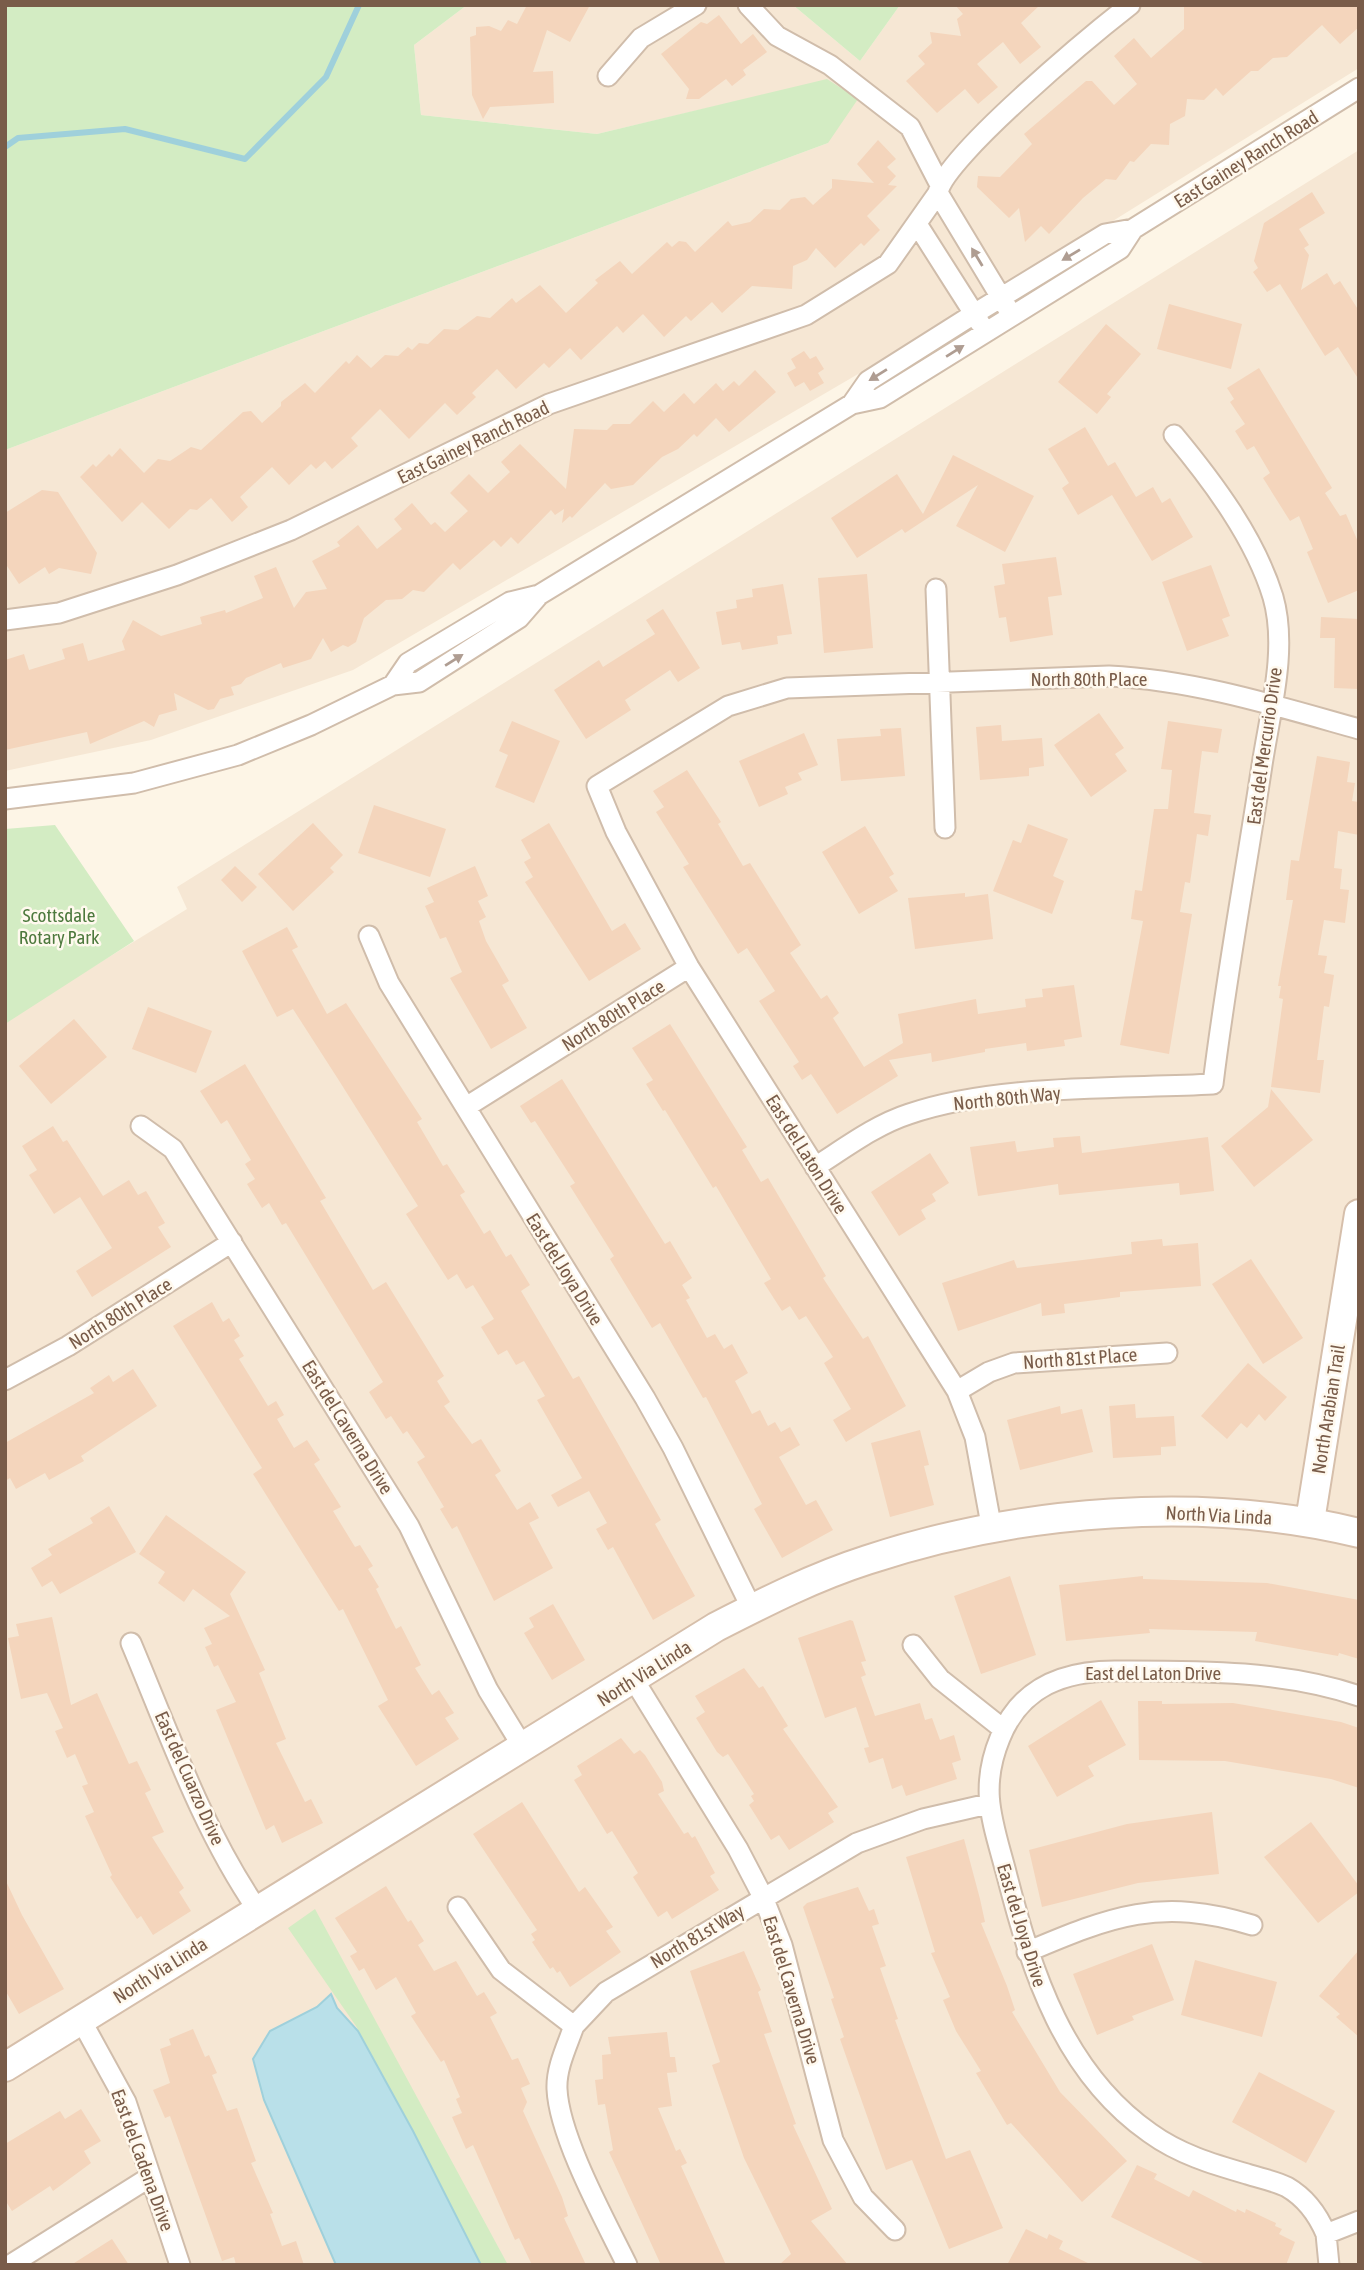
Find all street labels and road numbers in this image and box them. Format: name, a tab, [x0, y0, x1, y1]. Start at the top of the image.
street label: East Gainey Ranch Road	[1170, 106, 1322, 212]
street label: East Gainey Ranch Road	[394, 396, 552, 488]
street label: East del Mercurio Drive	[1242, 666, 1286, 826]
street label: North 80th Place	[1031, 668, 1147, 690]
street label: North 80th Place	[558, 975, 668, 1055]
street label: North 80th Way	[952, 1081, 1062, 1115]
street label: East del Laton Drive	[762, 1090, 852, 1218]
street label: East del Joya Drive	[522, 1209, 608, 1329]
street label: North 80th Place	[65, 1273, 175, 1353]
street label: North 81st Place	[1022, 1343, 1138, 1373]
street label: North Arabian Trail	[1307, 1343, 1349, 1475]
street label: East del Caverna Drive	[298, 1356, 398, 1498]
street label: North Via Linda	[1165, 1501, 1273, 1529]
street label: North Via Linda	[593, 1635, 695, 1711]
street label: East del Laton Drive	[1085, 1662, 1221, 1684]
street label: East del Cuarzo Drive	[151, 1708, 229, 1848]
street label: East del Joya Drive	[993, 1861, 1051, 1989]
street label: North 81st Way	[646, 1899, 748, 1973]
street label: East del Caverna Drive	[759, 1913, 825, 2067]
street label: North Via Linda	[109, 1932, 211, 2008]
street label: East del Cadena Drive	[107, 2086, 179, 2234]

